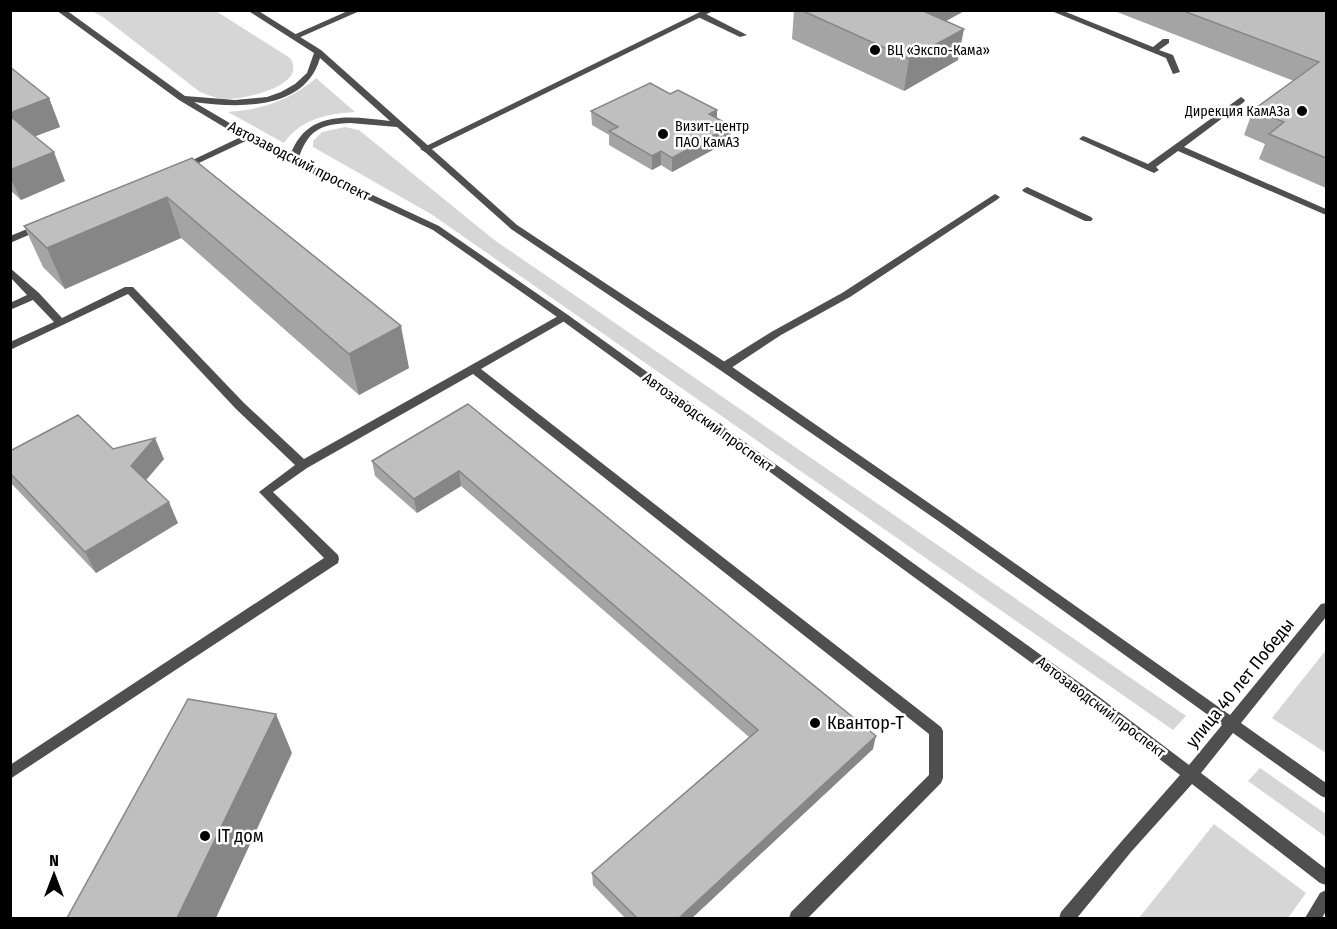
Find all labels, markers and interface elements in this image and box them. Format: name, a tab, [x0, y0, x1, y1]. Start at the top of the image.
place label: ВЦ «Экспо-Кама»	[887, 42, 990, 59]
marker: ВЦ «Экспо-Кама»	[868, 43, 882, 57]
place label: Дирекция КамАЗа	[1184, 103, 1290, 120]
marker: Дирекция КамАЗа	[1295, 104, 1309, 118]
street label: Автозаводский проспект	[225, 117, 374, 205]
place label: Визит-центр ПАО КамАЗ	[675, 118, 749, 151]
marker: Визит-центр ПАО КамАЗ	[656, 127, 670, 141]
street label: Автозаводский проспект	[639, 369, 777, 476]
street label: улица 40 лет Победы	[1181, 614, 1299, 752]
street label: Автозаводский проспект	[1033, 653, 1170, 762]
place label: Квантор-Т	[827, 712, 905, 734]
marker: Квантор-Т	[808, 716, 822, 730]
place label: IT дом	[217, 825, 264, 847]
marker: IT дом	[198, 829, 212, 843]
north arrow	[24, 845, 84, 905]
text: N	[49, 851, 59, 870]

